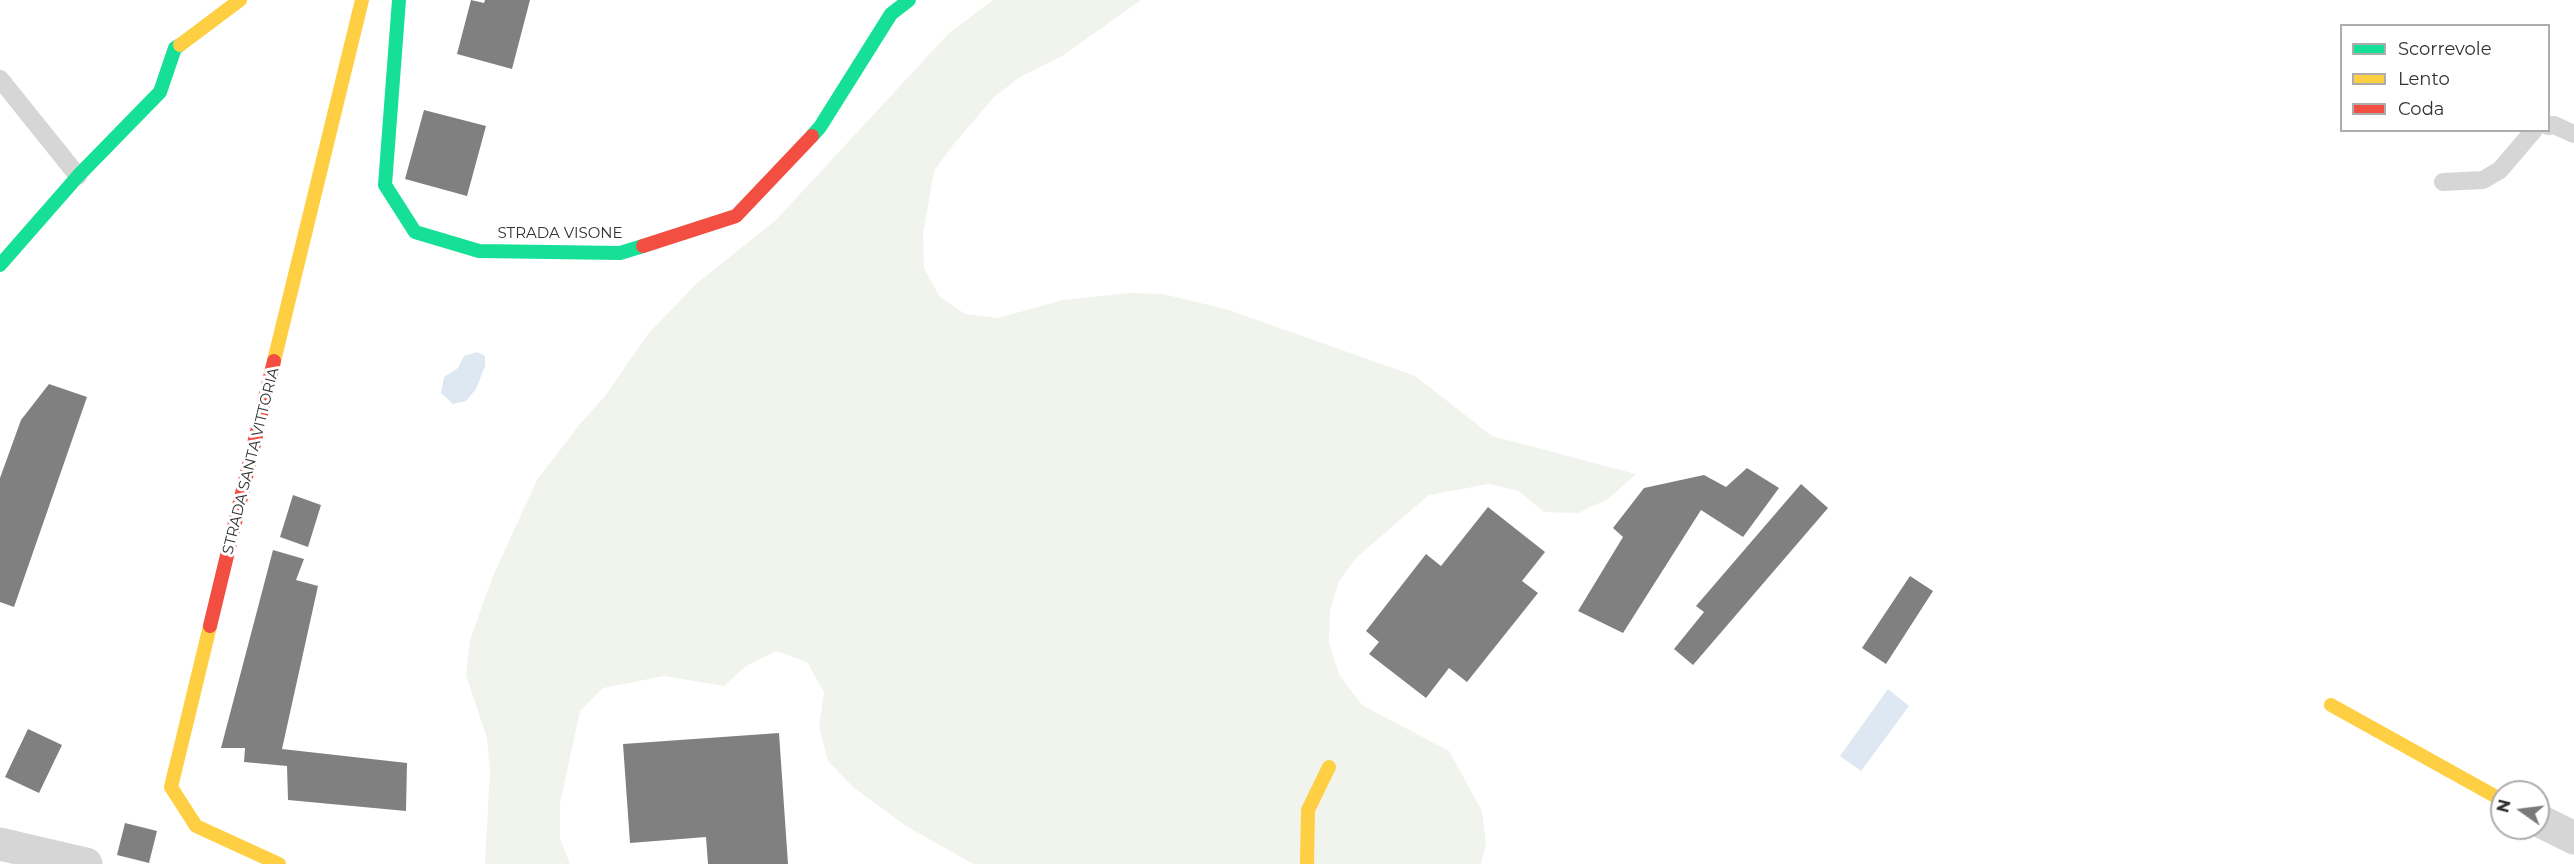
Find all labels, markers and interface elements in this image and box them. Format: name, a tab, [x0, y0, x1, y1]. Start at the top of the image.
legend	[2340, 24, 2550, 132]
text: Scorrevole	[2398, 38, 2492, 60]
text: Lento	[2398, 68, 2450, 90]
text: Coda	[2398, 98, 2444, 120]
street label: STRADA VISONE	[497, 225, 623, 243]
street label: STRADA SANTA VITTORIA	[219, 366, 283, 556]
north arrow	[2490, 780, 2550, 840]
text: N	[2493, 797, 2515, 815]

